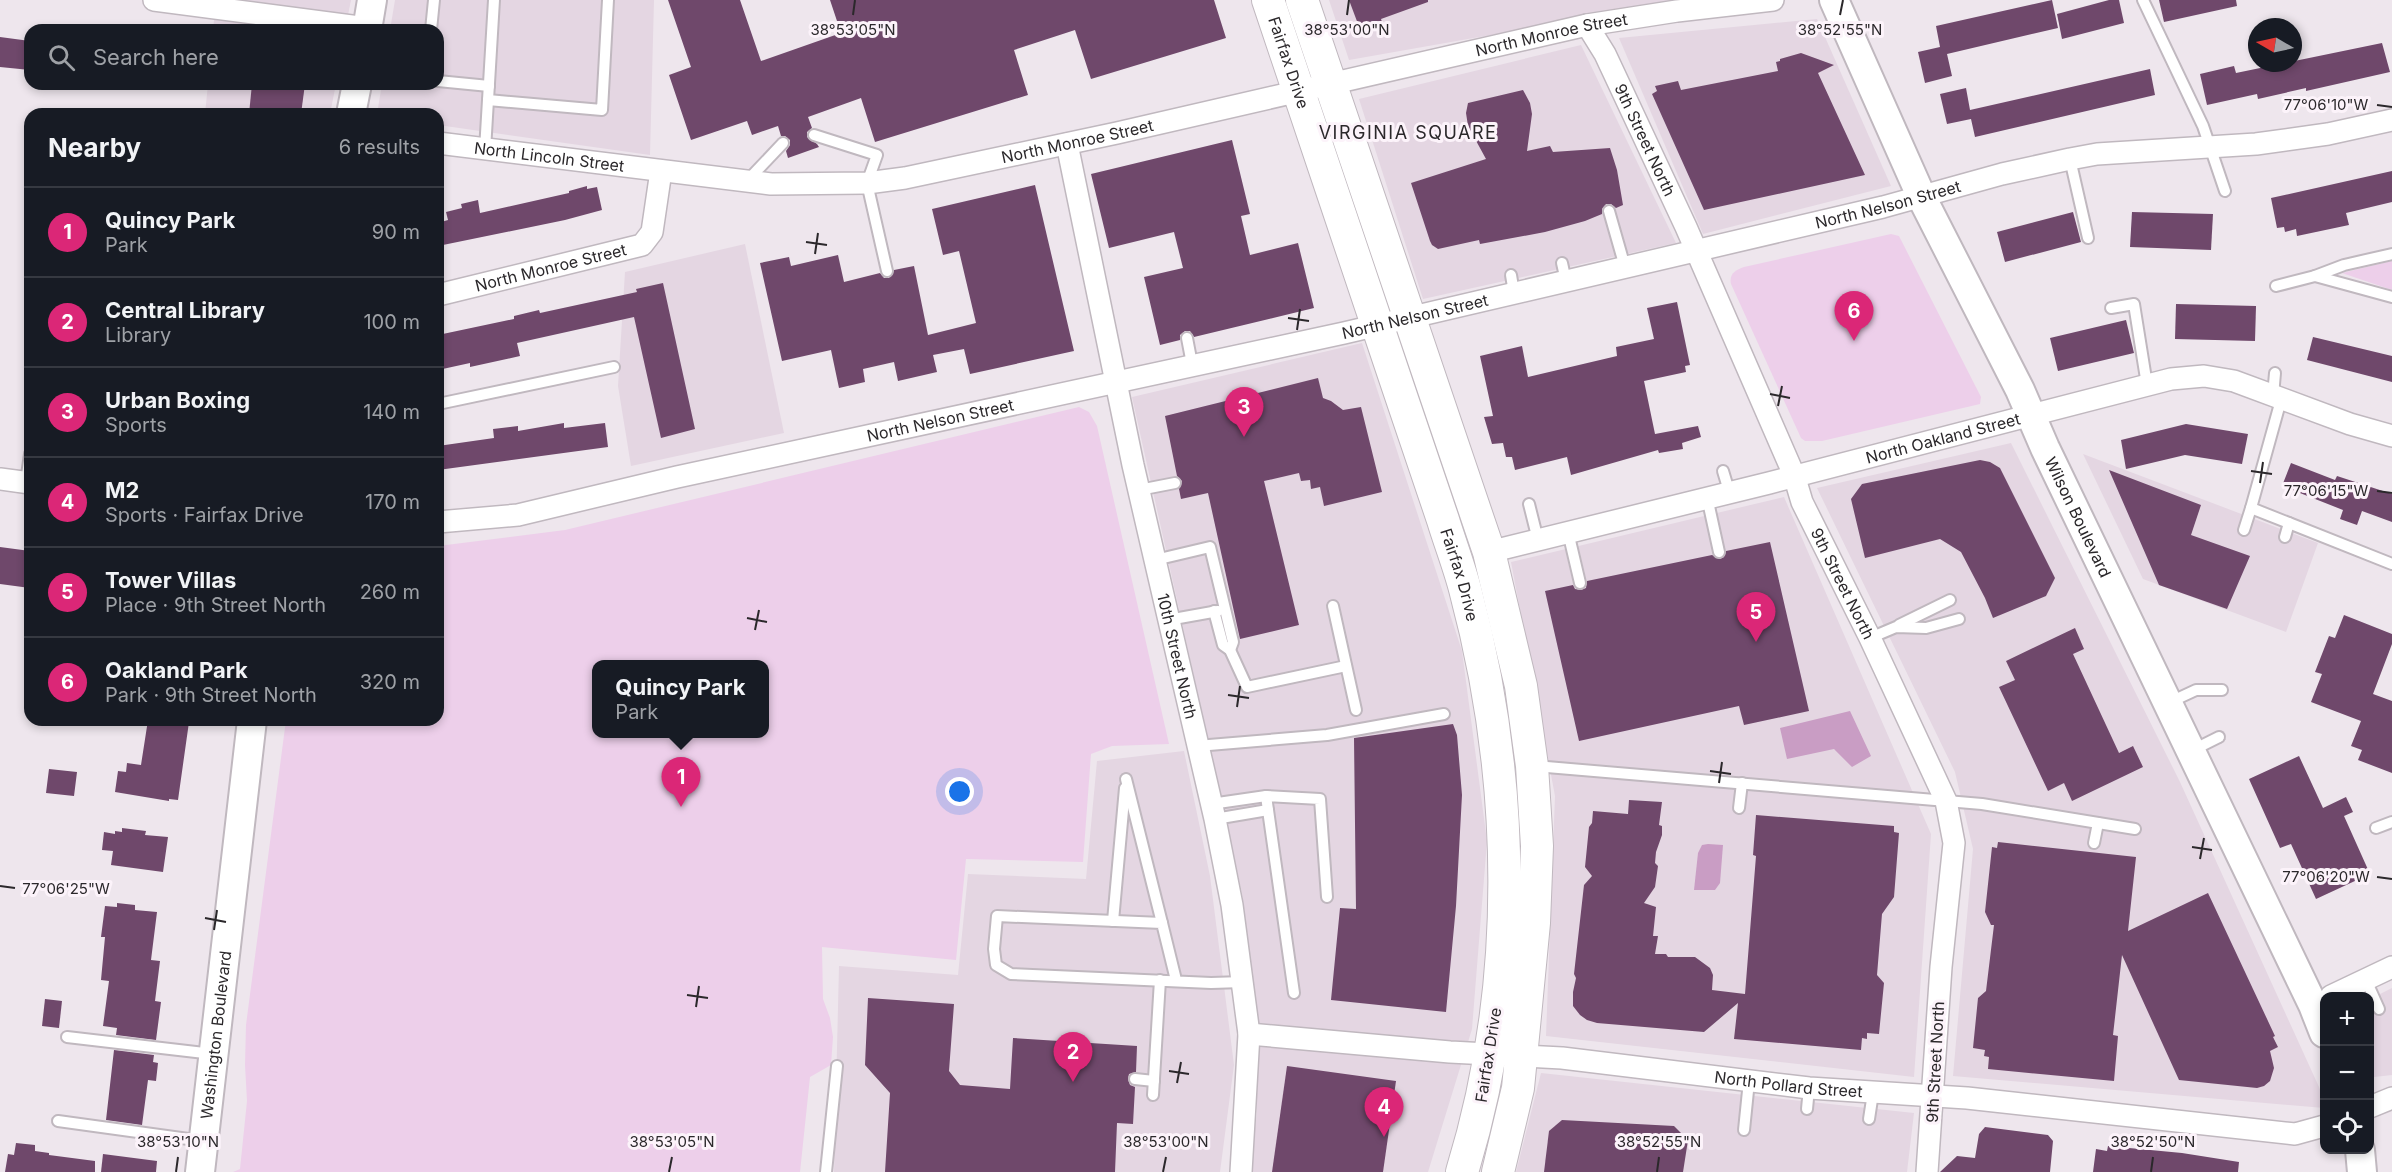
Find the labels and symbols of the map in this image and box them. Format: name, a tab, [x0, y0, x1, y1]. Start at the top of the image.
street label: North Monroe Street	[1473, 9, 1629, 60]
street label: Fairfax Drive	[1264, 14, 1314, 111]
north arrow	[2248, 18, 2302, 72]
text: 38°53'05"N	[811, 20, 895, 39]
text: 38°53'00"N	[1304, 20, 1390, 39]
text: 38°52'55"N	[1798, 20, 1882, 39]
street label: 9th Street North	[1610, 81, 1680, 199]
text: 77°06'10"W	[2284, 95, 2369, 114]
street label: North Monroe Street	[999, 115, 1155, 167]
district label: VIRGINIA SQUARE	[1319, 122, 1497, 143]
street label: North Lincoln Street	[473, 138, 625, 176]
street label: North Nelson Street	[1813, 176, 1963, 233]
street label: North Monroe Street	[473, 239, 628, 296]
street label: North Nelson Street	[1340, 290, 1490, 343]
pin: 6	[1834, 292, 1874, 341]
pin: 3	[1224, 388, 1264, 437]
street label: North Nelson Street	[865, 395, 1015, 446]
street label: North Oakland Street	[1863, 408, 2022, 468]
street label: Wilson Boulevard	[2041, 453, 2116, 581]
text: 77°06'15"W	[2284, 481, 2368, 500]
street label: 9th Street North	[1807, 525, 1879, 642]
street label: Fairfax Drive	[1436, 526, 1483, 623]
street label: 10th Street North	[1153, 591, 1202, 721]
pin: 5	[1736, 592, 1776, 642]
pin: 1	[662, 758, 700, 807]
your location	[945, 777, 974, 806]
text: 77°06'20"W	[2282, 867, 2370, 886]
text: 77°06'25"W	[22, 879, 110, 898]
street label: Washington Boulevard	[196, 950, 235, 1120]
street label: 9th Street North	[1922, 1001, 1948, 1123]
street label: Fairfax Drive	[1471, 1006, 1505, 1104]
pin: 2	[1054, 1032, 1092, 1082]
street label: North Pollard Street	[1713, 1067, 1863, 1101]
pin: 4	[1364, 1088, 1404, 1137]
text: 38°53'10"N	[137, 1132, 219, 1151]
text: 38°53'05"N	[630, 1132, 714, 1151]
text: 38°53'00"N	[1123, 1132, 1209, 1151]
text: 38°52'55"N	[1617, 1132, 1701, 1151]
text: 38°52'50"N	[2111, 1132, 2195, 1151]

